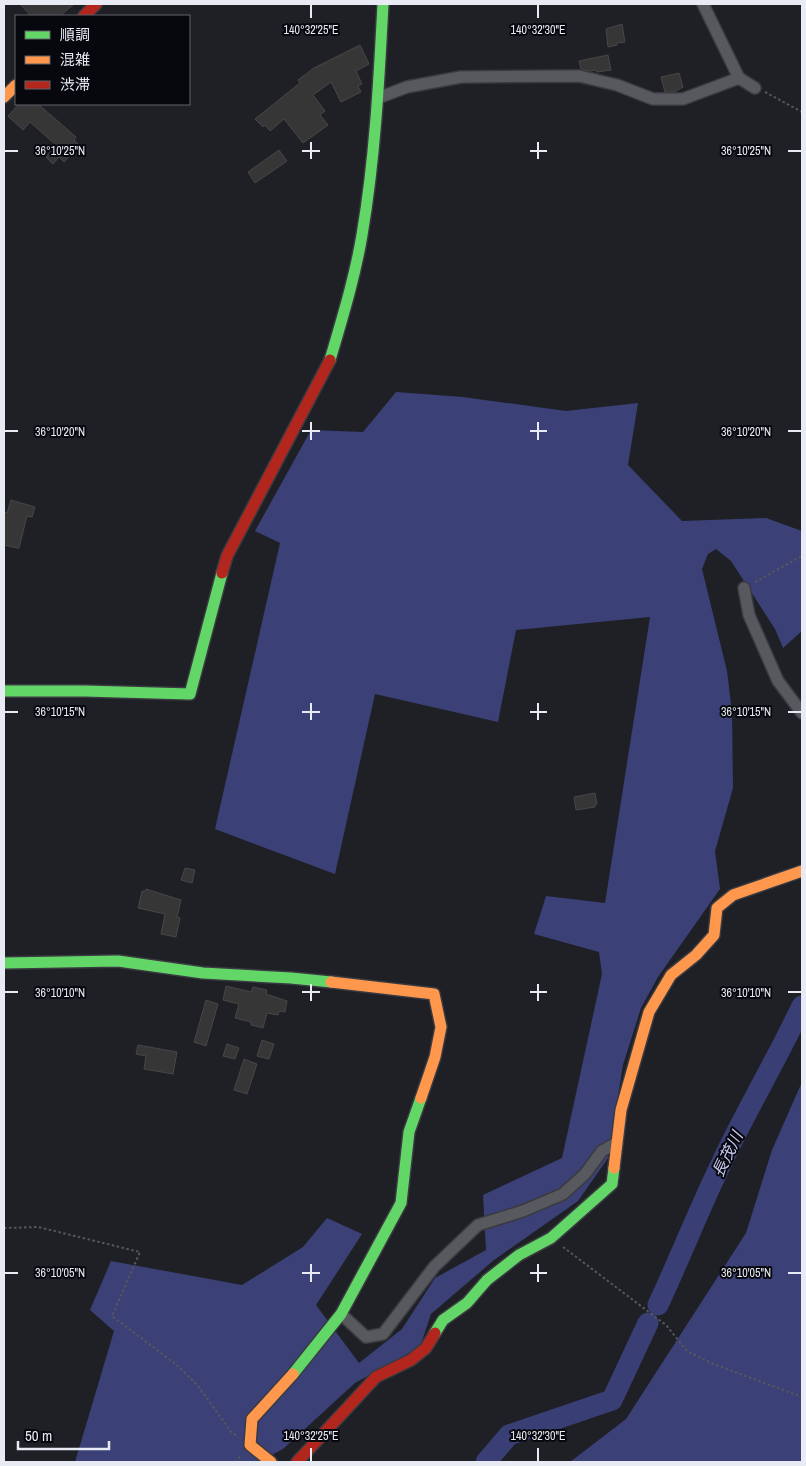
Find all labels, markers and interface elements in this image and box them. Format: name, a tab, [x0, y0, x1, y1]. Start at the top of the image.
legend	[15, 15, 190, 105]
text: 140°32'25"E	[283, 22, 339, 38]
text: 140°32'30"E	[510, 22, 566, 38]
text: 順調	[60, 24, 90, 45]
text: 混雑	[60, 49, 90, 70]
text: 渋滞	[60, 74, 90, 95]
text: 36°10'25"N	[35, 143, 85, 159]
text: 36°10'25"N	[721, 143, 771, 159]
text: 36°10'20"N	[35, 424, 85, 440]
text: 36°10'20"N	[721, 424, 771, 440]
text: 36°10'15"N	[35, 704, 85, 720]
text: 36°10'15"N	[721, 704, 771, 720]
text: 36°10'10"N	[35, 985, 85, 1001]
text: 36°10'10"N	[721, 985, 771, 1001]
water label: 長茂川	[707, 1126, 748, 1180]
text: 36°10'05"N	[35, 1265, 85, 1281]
text: 36°10'05"N	[721, 1265, 771, 1281]
scale bar	[18, 1418, 109, 1450]
text: 50 m	[25, 1425, 52, 1446]
text: 140°32'25"E	[283, 1428, 339, 1444]
text: 140°32'30"E	[510, 1428, 566, 1444]

